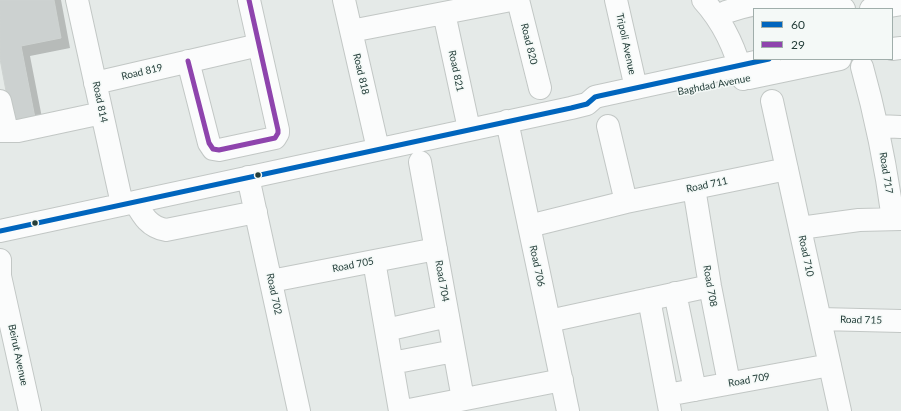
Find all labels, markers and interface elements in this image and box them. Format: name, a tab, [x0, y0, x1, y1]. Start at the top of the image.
legend	[753, 8, 893, 60]
street label: Tripoli Avenue	[614, 12, 638, 76]
text: 60	[791, 17, 805, 32]
street label: Road 820	[518, 22, 540, 66]
text: 29	[791, 37, 805, 52]
street label: Road 821	[446, 49, 466, 93]
street label: Road 818	[350, 52, 372, 96]
street label: Road 819	[120, 61, 164, 83]
street label: Baghdad Avenue	[677, 72, 751, 98]
street label: Road 814	[90, 80, 110, 124]
street label: Road 717	[877, 151, 895, 195]
unlabelled marker	[253, 170, 263, 180]
street label: Road 711	[685, 175, 729, 195]
unlabelled marker	[30, 218, 40, 228]
street label: Road 710	[796, 234, 816, 278]
street label: Road 706	[527, 244, 547, 288]
street label: Road 705	[331, 255, 375, 275]
street label: Road 704	[432, 259, 452, 303]
street label: Road 708	[700, 264, 720, 308]
street label: Road 702	[264, 272, 284, 316]
street label: Road 715	[840, 314, 882, 326]
street label: Beirut Avenue	[6, 323, 30, 387]
street label: Road 709	[727, 370, 771, 390]

